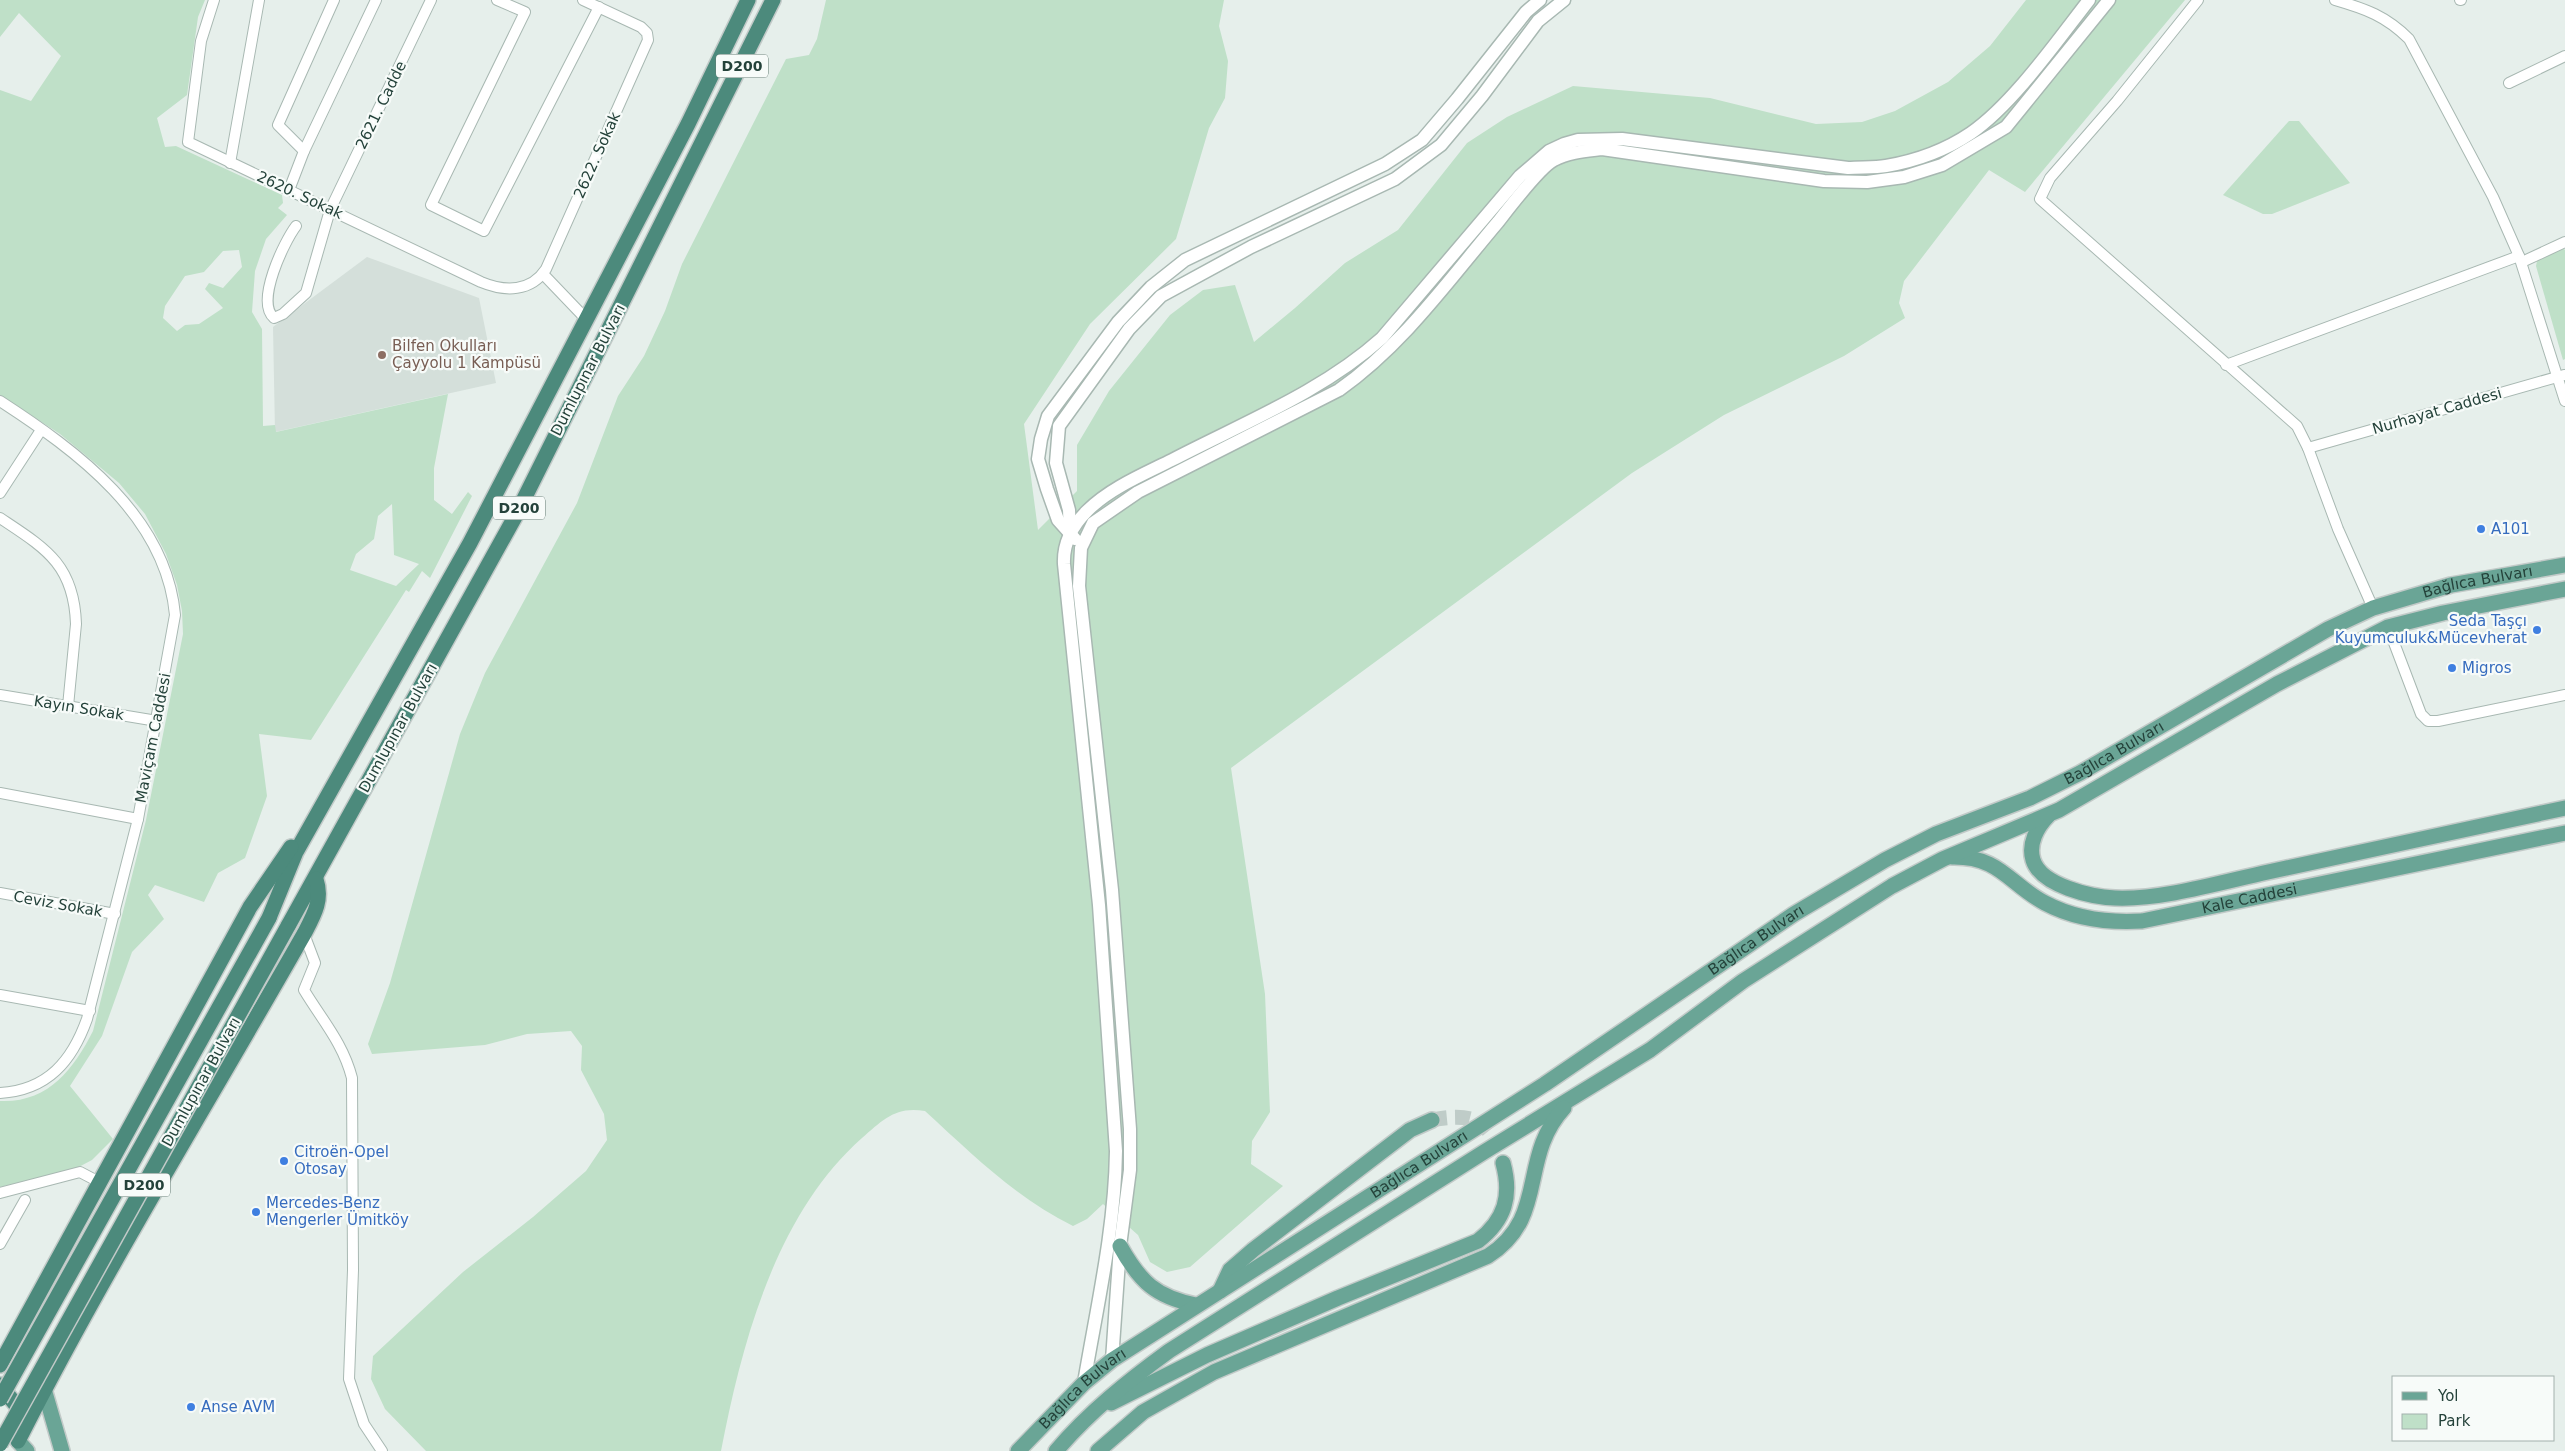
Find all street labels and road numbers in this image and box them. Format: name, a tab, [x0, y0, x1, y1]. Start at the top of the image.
road number: D200	[716, 54, 768, 78]
street label: 2621. Cadde	[352, 58, 410, 152]
street label: 2622. Sokak	[570, 109, 624, 201]
street label: 2620. Sokak	[254, 167, 346, 223]
street label: Dumlupınar Bulvarı	[547, 301, 629, 439]
street label: Nurhayat Caddesi	[2370, 384, 2504, 438]
road number: D200	[493, 496, 545, 520]
street label: Bağlıca Bulvarı	[2420, 562, 2534, 602]
street label: Dumlupınar Bulvarı	[355, 660, 441, 796]
street label: Maviçam Caddesi	[132, 672, 174, 804]
street label: Kayın Sokak	[33, 692, 126, 724]
street label: Bağlıca Bulvarı	[2061, 717, 2167, 788]
street label: Kale Caddesi	[2200, 880, 2299, 917]
street label: Ceviz Sokak	[12, 887, 104, 921]
street label: Bağlıca Bulvarı	[1705, 901, 1807, 979]
street label: Dumlupınar Bulvarı	[158, 1014, 244, 1150]
street label: Bağlıca Bulvarı	[1367, 1127, 1471, 1202]
road number: D200	[118, 1174, 170, 1196]
street label: Bağlıca Bulvarı	[1035, 1344, 1130, 1433]

